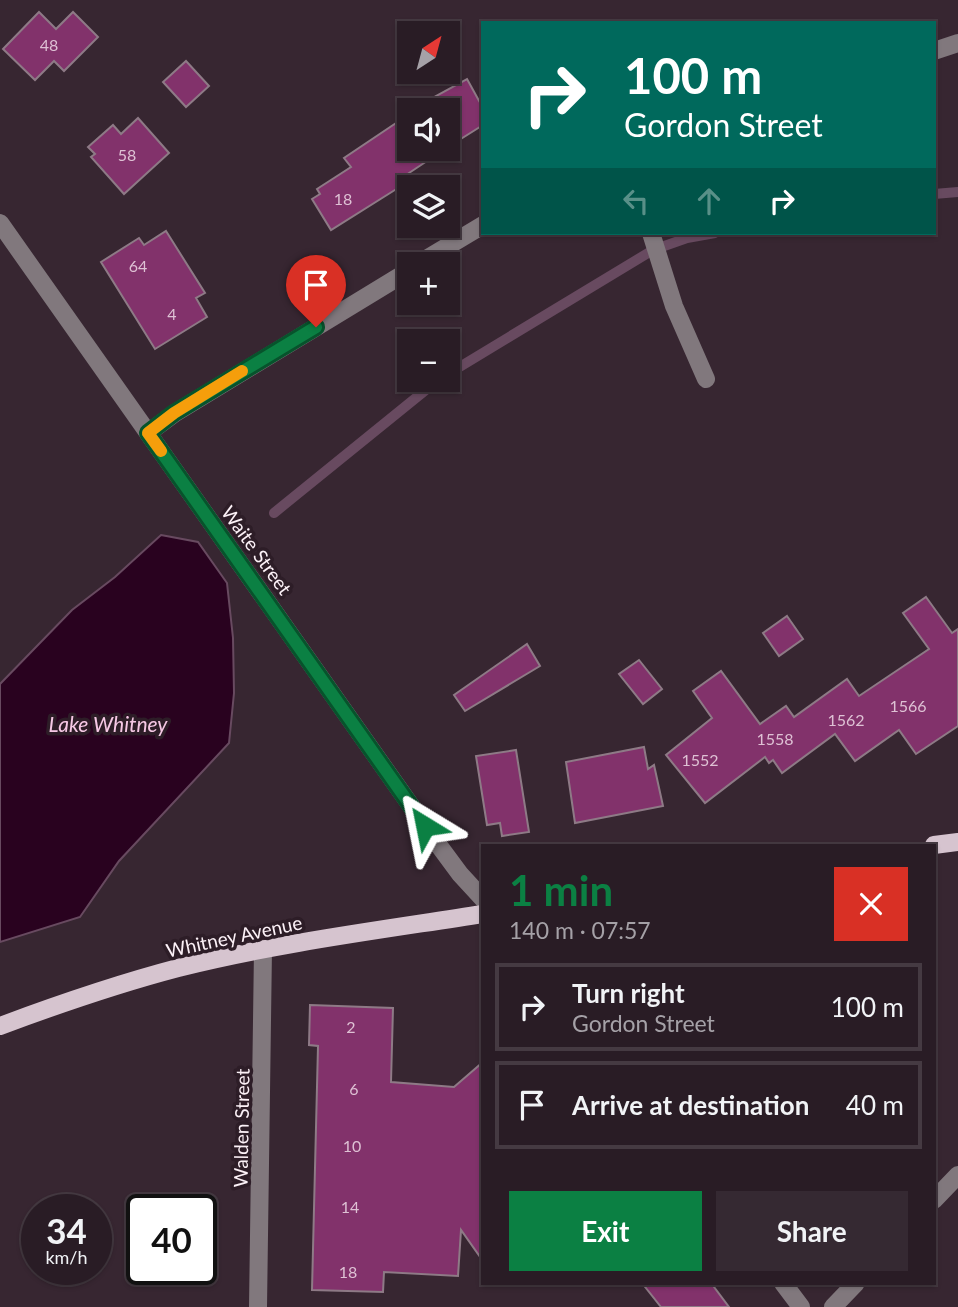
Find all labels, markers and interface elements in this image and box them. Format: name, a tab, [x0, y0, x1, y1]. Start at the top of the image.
north arrow	[397, 21, 460, 84]
map controls	[397, 21, 460, 392]
house number: 48	[40, 35, 58, 54]
text: 100 m	[624, 46, 762, 104]
icon: right	[509, 49, 600, 140]
button: sound	[397, 98, 460, 161]
text: Gordon Street	[624, 105, 823, 144]
house number: 58	[118, 145, 136, 164]
button: layers	[397, 175, 460, 238]
icon: left	[617, 182, 655, 220]
icon: ahead	[690, 182, 728, 220]
icon: right	[763, 182, 801, 220]
house number: 18	[334, 189, 352, 208]
button: +	[397, 252, 460, 315]
pin	[286, 255, 346, 327]
house number: 64	[129, 256, 147, 275]
icon: arrive	[297, 266, 335, 304]
house number: 4	[167, 304, 177, 323]
button: −	[397, 329, 460, 392]
street label: Waite Street	[217, 501, 297, 599]
house number: 1566	[889, 696, 927, 715]
house number: 1562	[827, 710, 865, 729]
water label: Lake Whitney	[49, 711, 168, 736]
house number: 1558	[756, 729, 794, 748]
house number: 1552	[681, 750, 719, 769]
position arrow	[388, 789, 462, 863]
text: 1 min	[509, 865, 613, 915]
button: close	[834, 867, 908, 941]
street label: Whitney Avenue	[164, 910, 304, 962]
text: 140 m · 07:57	[509, 916, 651, 944]
text: Turn right	[572, 977, 685, 1009]
icon: right	[513, 988, 551, 1026]
text: 100 m	[831, 991, 904, 1023]
text: Gordon Street	[572, 1009, 715, 1037]
house number: 2	[346, 1017, 356, 1036]
street label: Walden Street	[228, 1068, 254, 1188]
house number: 6	[349, 1079, 359, 1098]
icon: arrive	[513, 1086, 551, 1124]
text: Arrive at destination	[572, 1089, 809, 1121]
text: 40 m	[846, 1089, 904, 1121]
house number: 10	[343, 1136, 361, 1155]
button: Exit	[509, 1191, 702, 1271]
button: Share	[716, 1191, 908, 1271]
speed limit sign: 40	[126, 1194, 217, 1285]
house number: 14	[341, 1197, 359, 1216]
text: 34	[46, 1209, 87, 1251]
text: km/h	[45, 1246, 88, 1268]
house number: 18	[339, 1262, 357, 1281]

